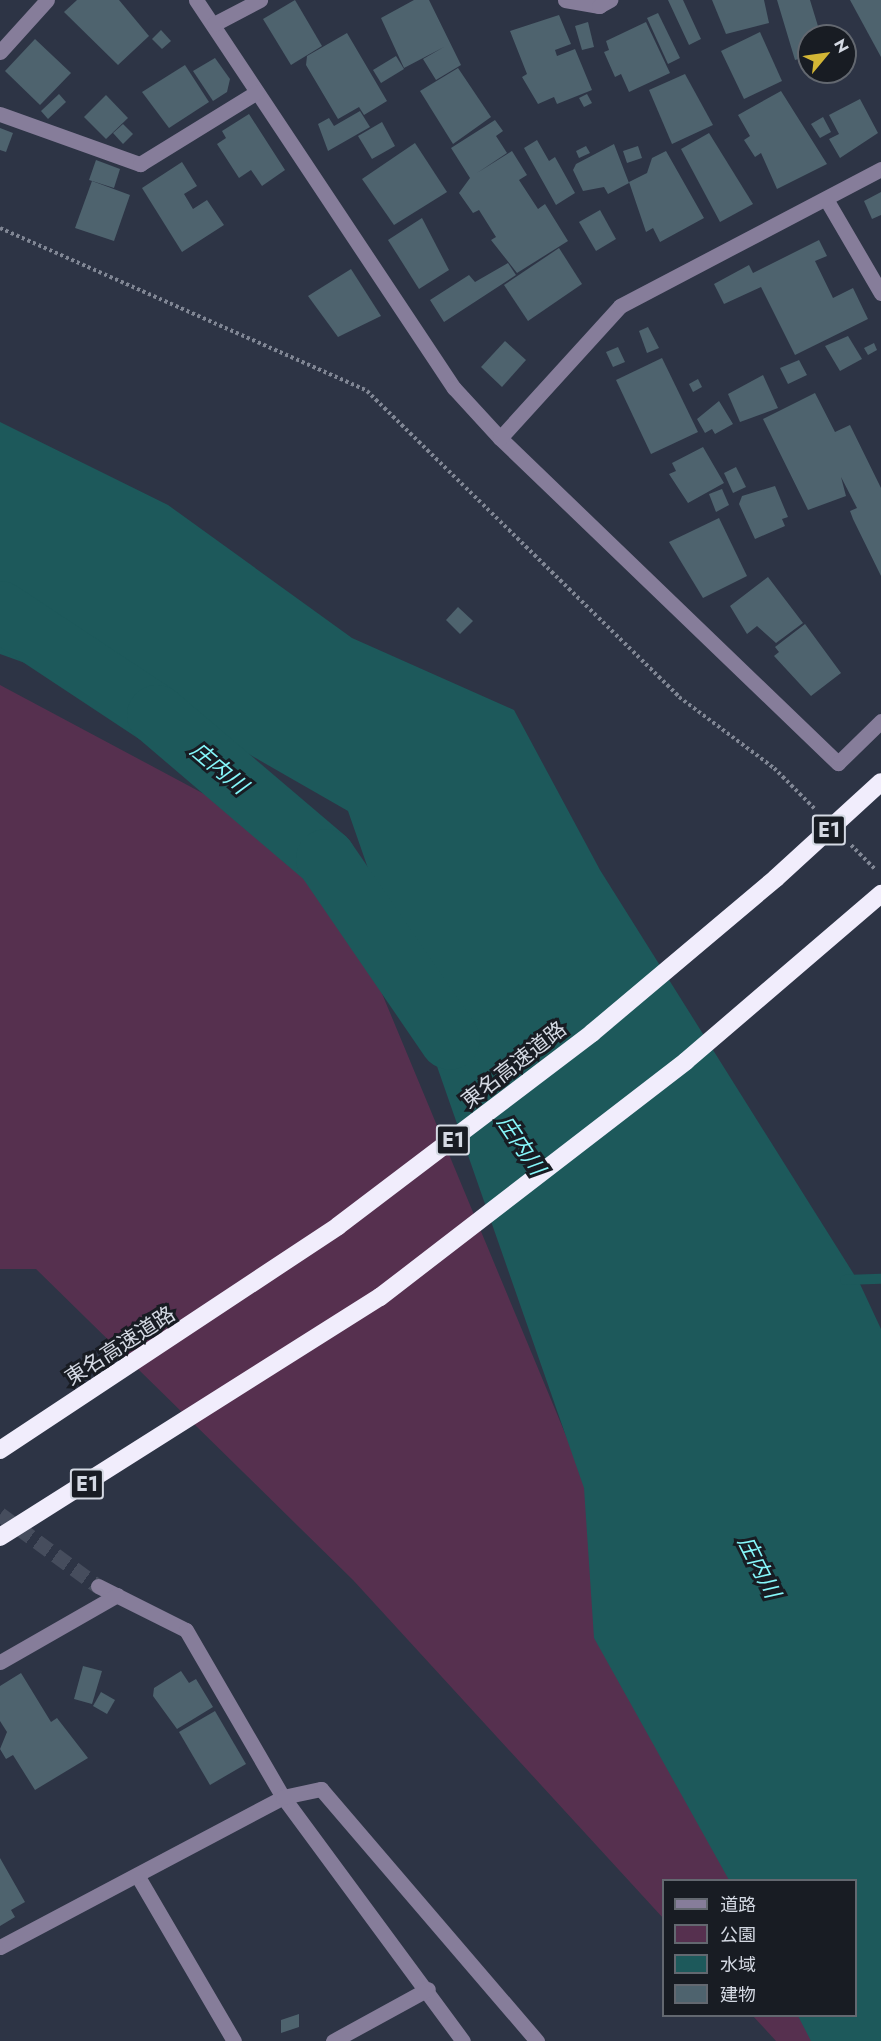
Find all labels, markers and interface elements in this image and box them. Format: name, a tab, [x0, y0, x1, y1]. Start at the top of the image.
north arrow	[797, 24, 857, 84]
text: N	[828, 35, 855, 57]
water label: 庄内川	[185, 737, 253, 799]
road number: E1	[811, 813, 847, 847]
street label: 東名高速道路	[457, 1016, 571, 1114]
water label: 庄内川	[492, 1110, 550, 1180]
road number: E1	[435, 1123, 471, 1157]
street label: 東名高速道路	[60, 1301, 180, 1391]
road number: E1	[69, 1467, 105, 1501]
water label: 庄内川	[732, 1532, 786, 1602]
legend	[662, 1879, 857, 2017]
text: 道路	[720, 1892, 756, 1918]
text: 公園	[720, 1922, 756, 1948]
text: 水域	[720, 1952, 756, 1978]
text: 建物	[720, 1982, 756, 2008]

